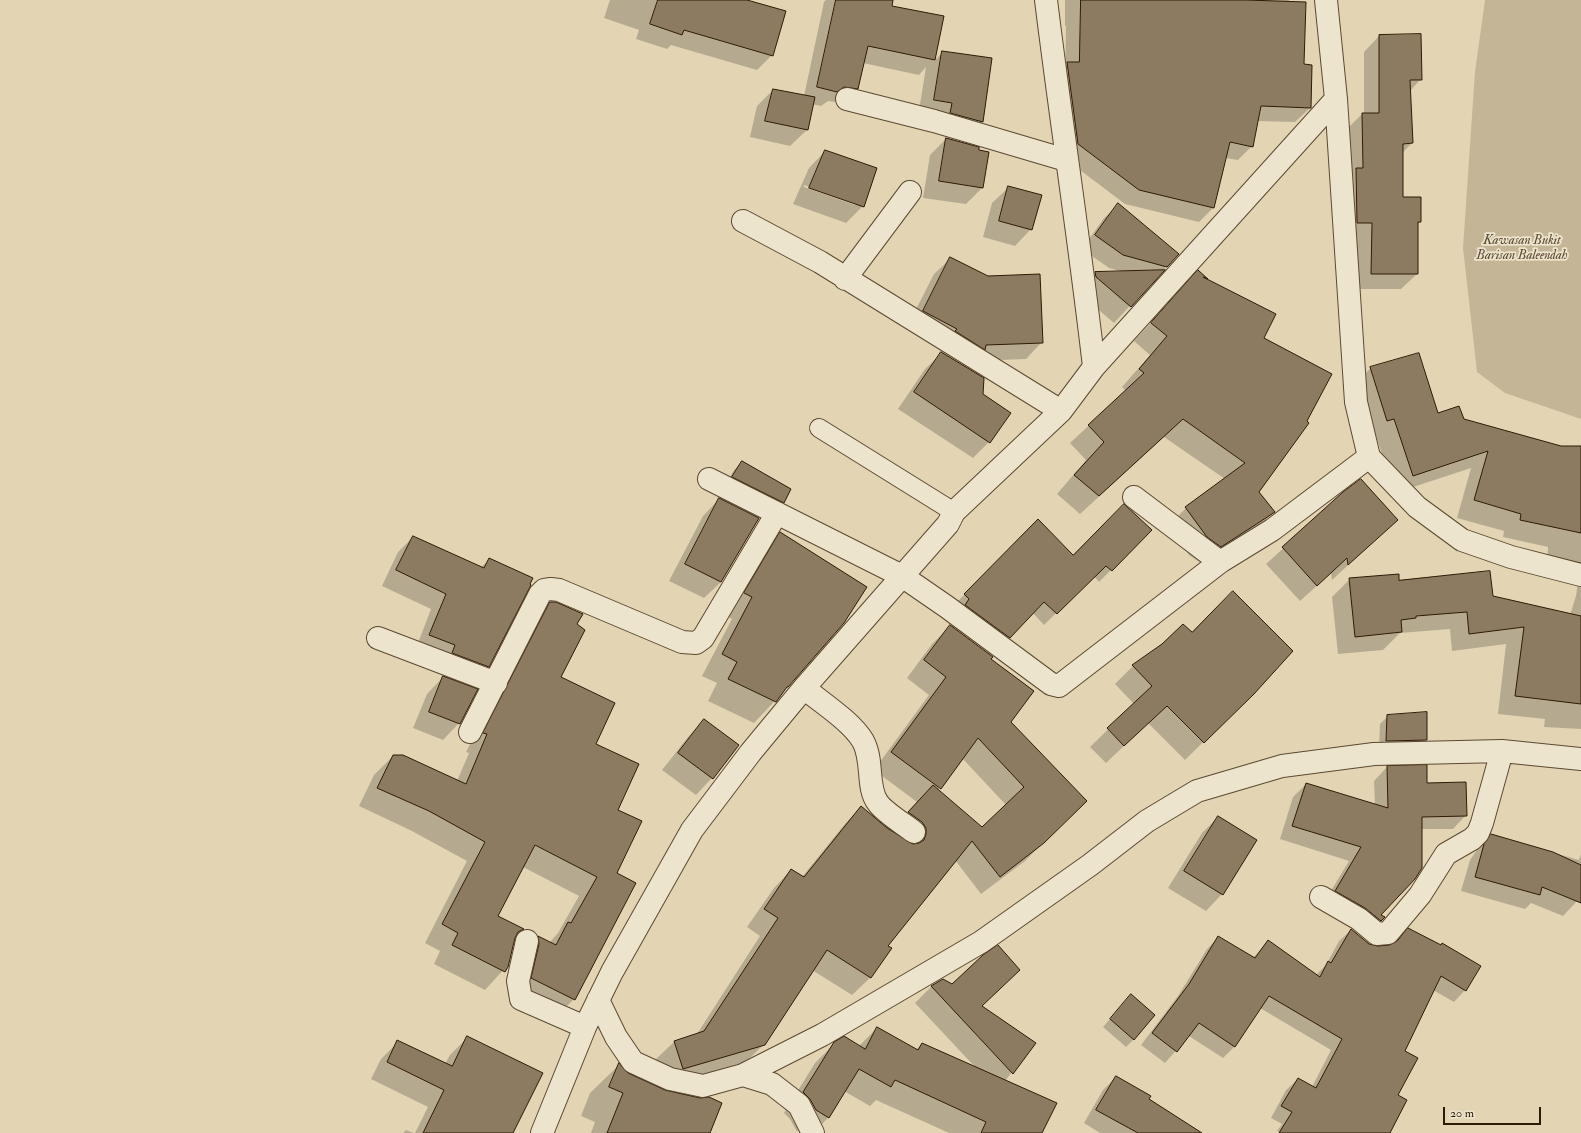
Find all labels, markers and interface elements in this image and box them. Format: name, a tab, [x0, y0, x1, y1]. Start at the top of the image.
park label: Kawasan Bukit Barisan Baleendah	[1476, 233, 1568, 264]
scale bar	[1445, 1099, 1543, 1125]
text: 20 m	[1450, 1106, 1474, 1121]

